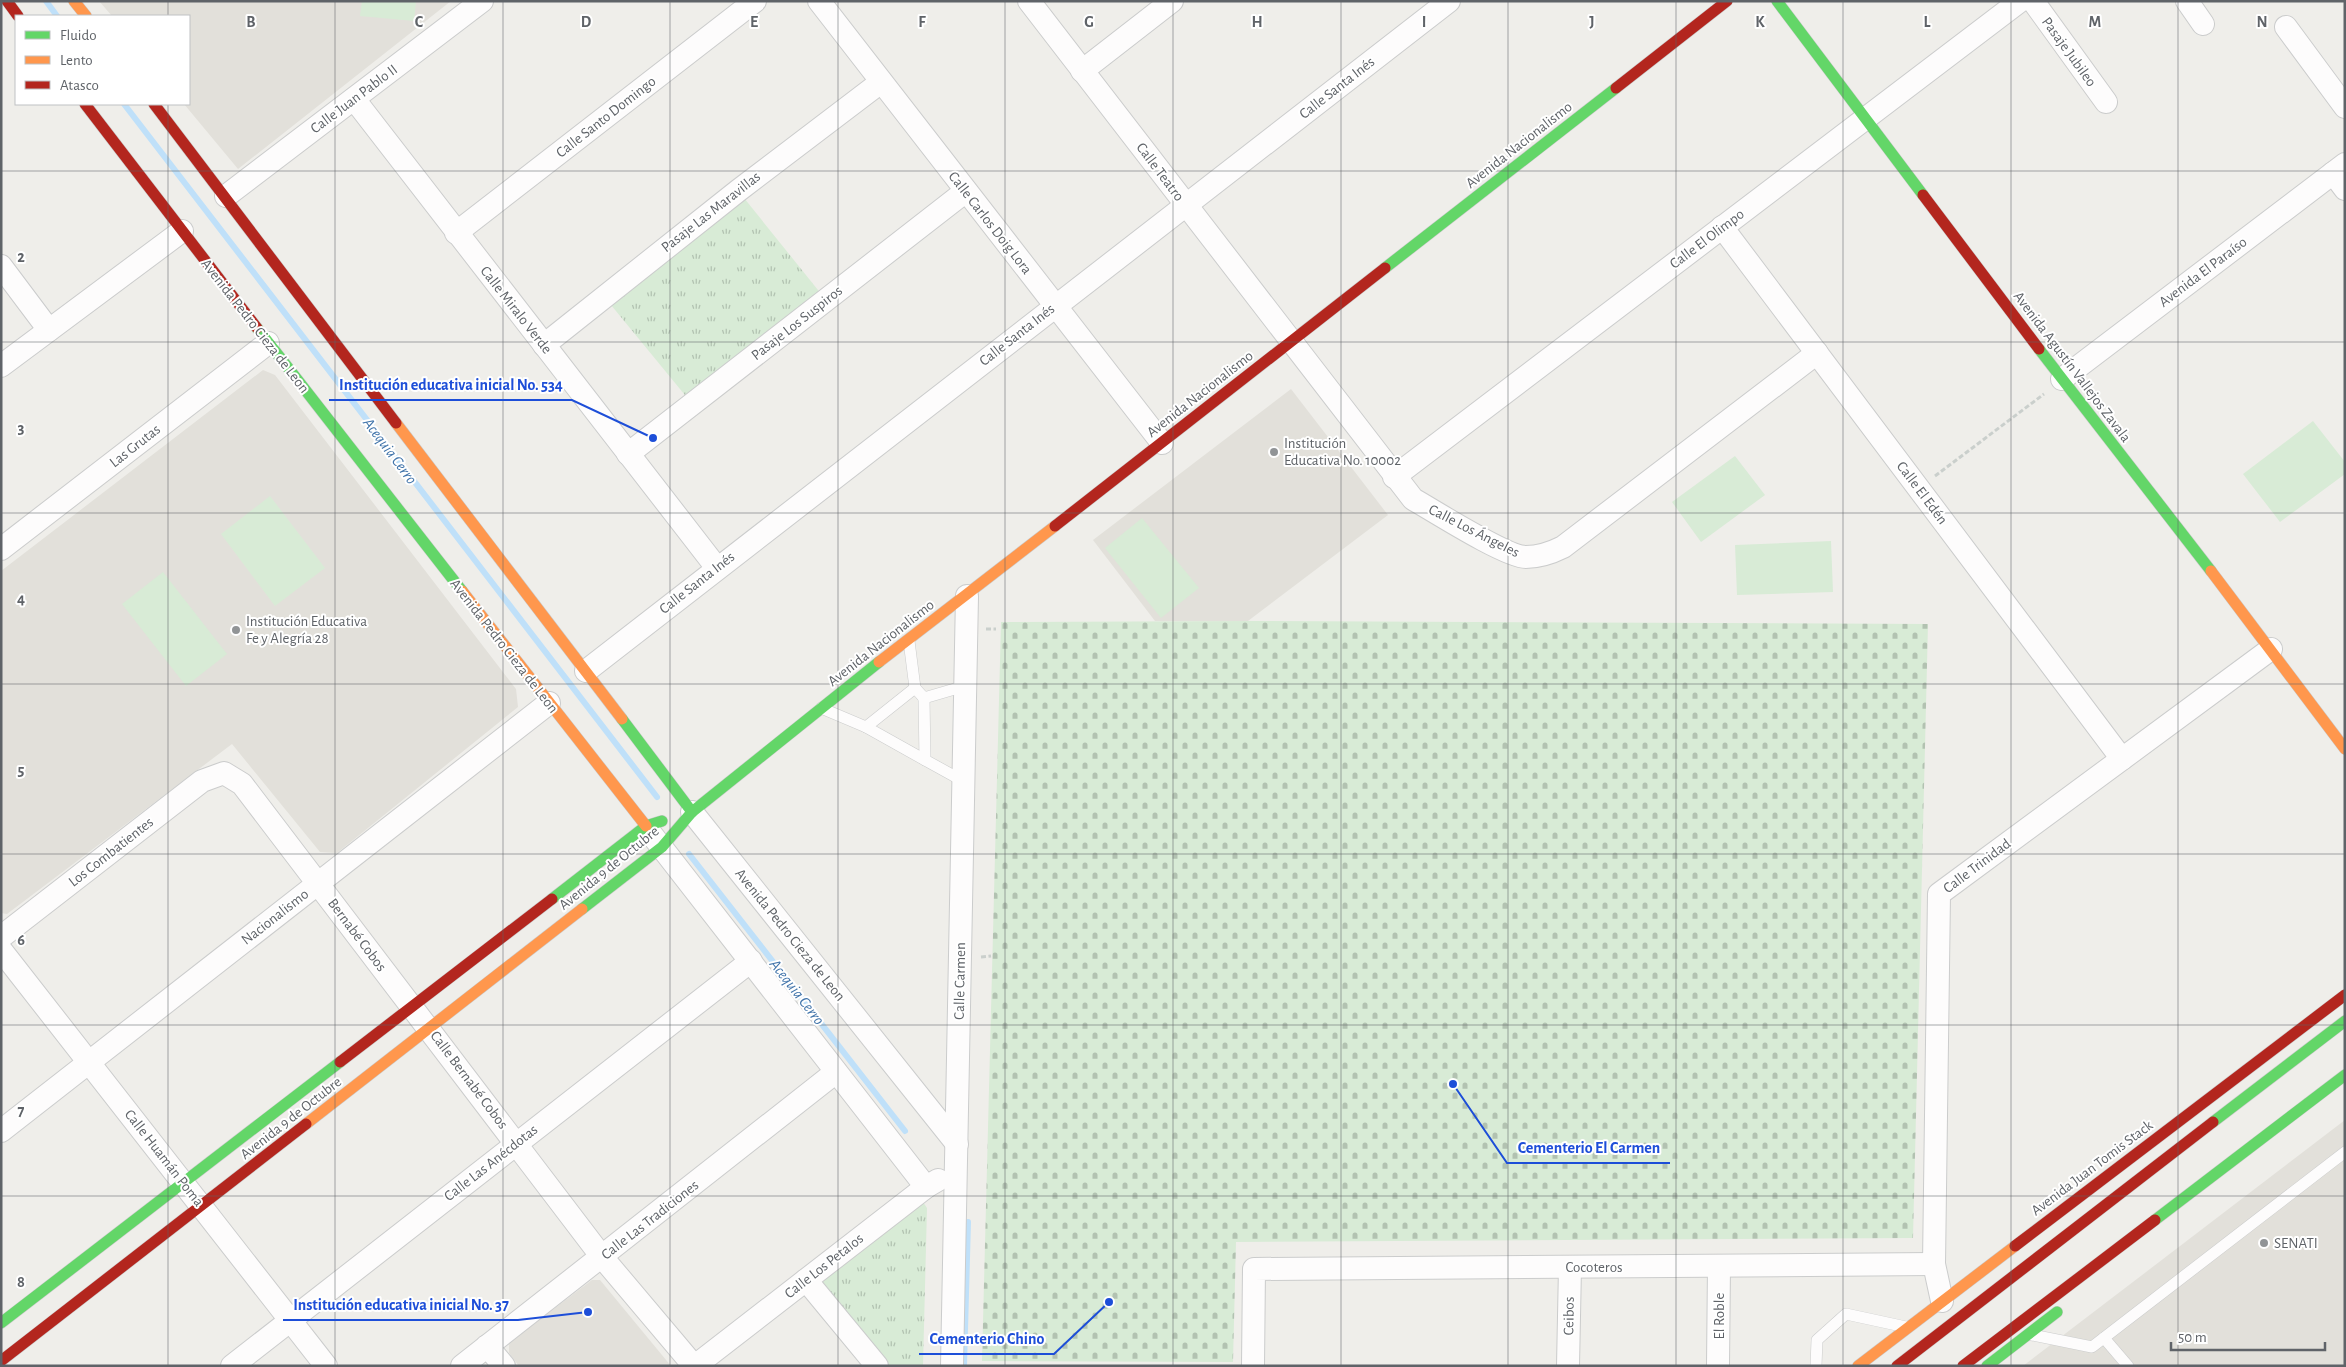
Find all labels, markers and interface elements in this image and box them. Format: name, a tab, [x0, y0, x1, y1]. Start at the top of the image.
text: B	[246, 14, 256, 30]
text: C	[415, 14, 424, 30]
text: D	[581, 14, 592, 30]
text: E	[750, 14, 758, 30]
text: F	[918, 14, 926, 30]
text: G	[1084, 14, 1094, 30]
text: H	[1251, 14, 1263, 30]
text: I	[1422, 14, 1426, 30]
text: J	[1589, 14, 1595, 30]
text: K	[1755, 14, 1765, 30]
text: L	[1924, 14, 1931, 30]
text: M	[2089, 14, 2101, 30]
text: N	[2256, 14, 2268, 30]
legend	[15, 15, 190, 105]
street label: Pasaje Jubileo	[2039, 15, 2099, 89]
text: Fluido	[60, 28, 97, 43]
text: Lento	[60, 53, 93, 68]
street label: Calle Santa Inés	[1296, 54, 1378, 122]
street label: Calle Juan Pablo II	[308, 62, 400, 136]
street label: Calle Santo Domingo	[553, 73, 659, 161]
text: Atasco	[60, 78, 99, 93]
street label: Avenida Nacionalismo	[1463, 99, 1575, 191]
street label: Calle Teatro	[1133, 140, 1187, 204]
street label: Pasaje Las Maravillas	[659, 169, 763, 255]
street label: Calle Carlos Doig Lora	[945, 169, 1035, 277]
street label: Calle El Olimpo	[1667, 206, 1747, 272]
street label: Avenida El Paraíso	[2156, 234, 2250, 310]
text: 2	[17, 249, 25, 265]
street label: Avenida Pedro Cieza de Leon	[198, 256, 312, 396]
street label: Calle Miralo Verde	[477, 263, 555, 357]
street label: Pasaje Los Suspiros	[749, 283, 845, 363]
street label: Avenida Agustín Vallejos Zavala	[2011, 289, 2134, 445]
street label: Calle Santa Inés	[976, 301, 1058, 369]
street label: Avenida Nacionalismo	[1144, 348, 1256, 440]
callout: Institución educativa inicial No. 534	[329, 369, 572, 400]
text: Institución educativa inicial No. 534	[339, 377, 563, 393]
water label: Acequia Cerro	[359, 414, 420, 488]
text: 3	[18, 420, 25, 436]
street label: Las Grutas	[107, 422, 163, 470]
place label: Institución Educativa No. 10002	[1284, 436, 1401, 468]
marker: Institución Educativa No. 10002	[1268, 446, 1280, 458]
street label: Calle El Edén	[1894, 459, 1950, 527]
street label: Calle Los Ángeles	[1426, 500, 1523, 560]
street label: Calle Santa Inés	[656, 549, 738, 617]
street label: Avenida Pedro Cieza de Leon	[447, 576, 561, 716]
text: 4	[17, 591, 25, 607]
street label: Avenida Nacionalismo	[825, 597, 937, 689]
place label: Institución Educativa Fe y Alegría 28	[246, 614, 367, 646]
marker: Institución Educativa Fe y Alegría 28	[230, 624, 242, 636]
text: 5	[18, 762, 25, 778]
street label: Los Combatientes	[66, 814, 156, 890]
street label: Avenida 9 de Octubre	[556, 823, 662, 913]
street label: Calle Trinidad	[1940, 836, 2014, 896]
street label: Avenida Pedro Cieza de Leon	[732, 866, 848, 1004]
street label: Nacionalismo	[239, 886, 311, 948]
street label: Bernabé Cobos	[325, 896, 389, 974]
text: 6	[17, 932, 25, 948]
street label: Calle Carmen	[952, 942, 968, 1020]
water label: Acequia Cerro	[765, 956, 828, 1029]
street label: Calle Bernabé Cobos	[427, 1028, 511, 1132]
street label: Avenida 9 de Octubre	[238, 1074, 344, 1162]
text: 7	[18, 1103, 25, 1119]
street label: Calle Huamán Poma	[122, 1107, 206, 1209]
street label: Avenida Juan Tomis Stack	[2028, 1117, 2156, 1218]
street label: Calle Las Anécdotas	[441, 1122, 541, 1204]
callout: Cementerio El Carmen	[1507, 1132, 1670, 1163]
text: Cementerio El Carmen	[1518, 1140, 1660, 1156]
street label: Calle Las Tradiciones	[599, 1177, 701, 1263]
street label: Calle Los Petalos	[782, 1231, 866, 1301]
place label: SENATI	[2274, 1236, 2318, 1251]
marker: SENATI	[2258, 1237, 2270, 1249]
street label: Cocoteros	[1565, 1260, 1623, 1275]
text: 8	[17, 1274, 25, 1290]
callout: Institución educativa inicial No. 37	[283, 1289, 518, 1320]
street label: El Roble	[1712, 1292, 1727, 1339]
text: Institución educativa inicial No. 37	[293, 1297, 509, 1313]
street label: Ceibos	[1561, 1297, 1577, 1335]
scale bar	[2171, 1320, 2325, 1352]
callout: Cementerio Chino	[919, 1323, 1054, 1354]
text: 50 m	[2178, 1330, 2207, 1345]
text: Cementerio Chino	[930, 1331, 1044, 1347]

